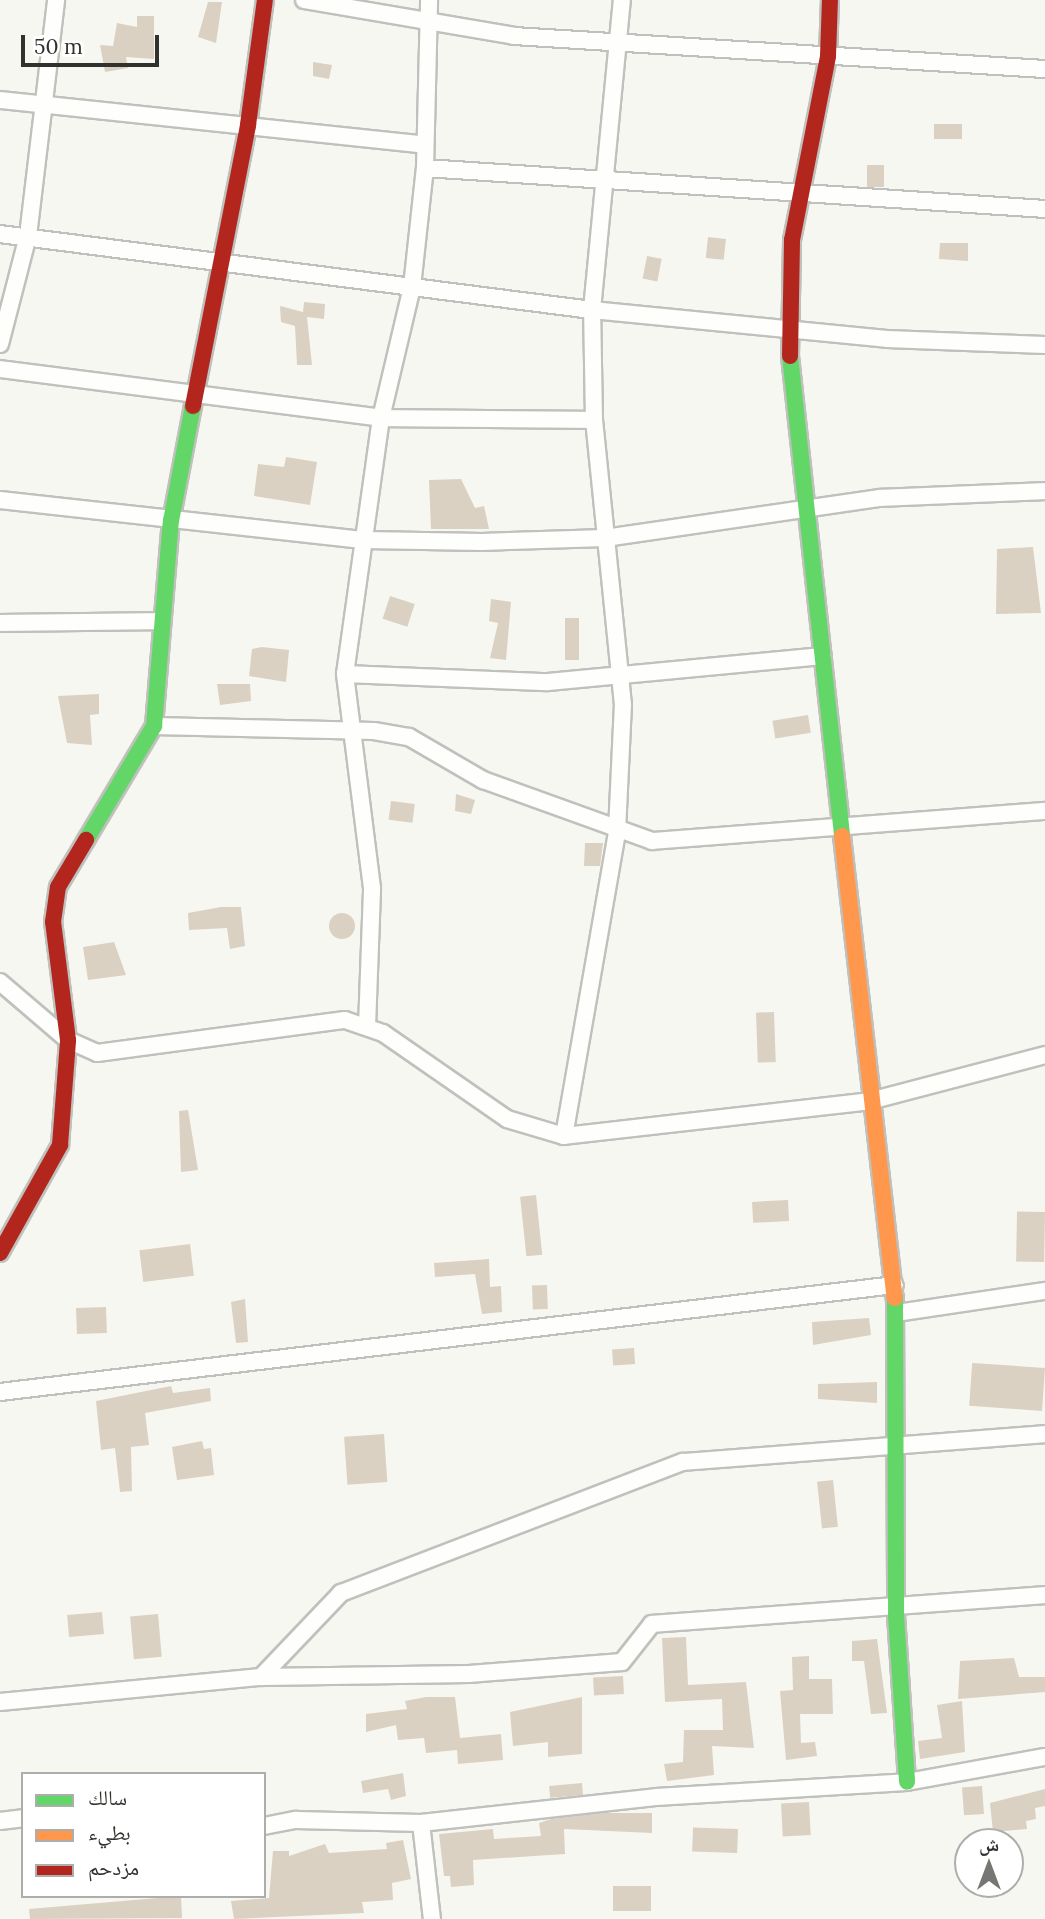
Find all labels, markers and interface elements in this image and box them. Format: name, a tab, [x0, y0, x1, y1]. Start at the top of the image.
scale bar	[24, 21, 163, 65]
text: 50 m	[34, 33, 83, 60]
legend	[21, 1772, 266, 1898]
text: سالك	[88, 1784, 127, 1811]
text: بطيء	[88, 1819, 131, 1846]
north arrow	[954, 1828, 1024, 1898]
text: ش	[979, 1832, 999, 1856]
text: مزدحم	[88, 1854, 139, 1881]

